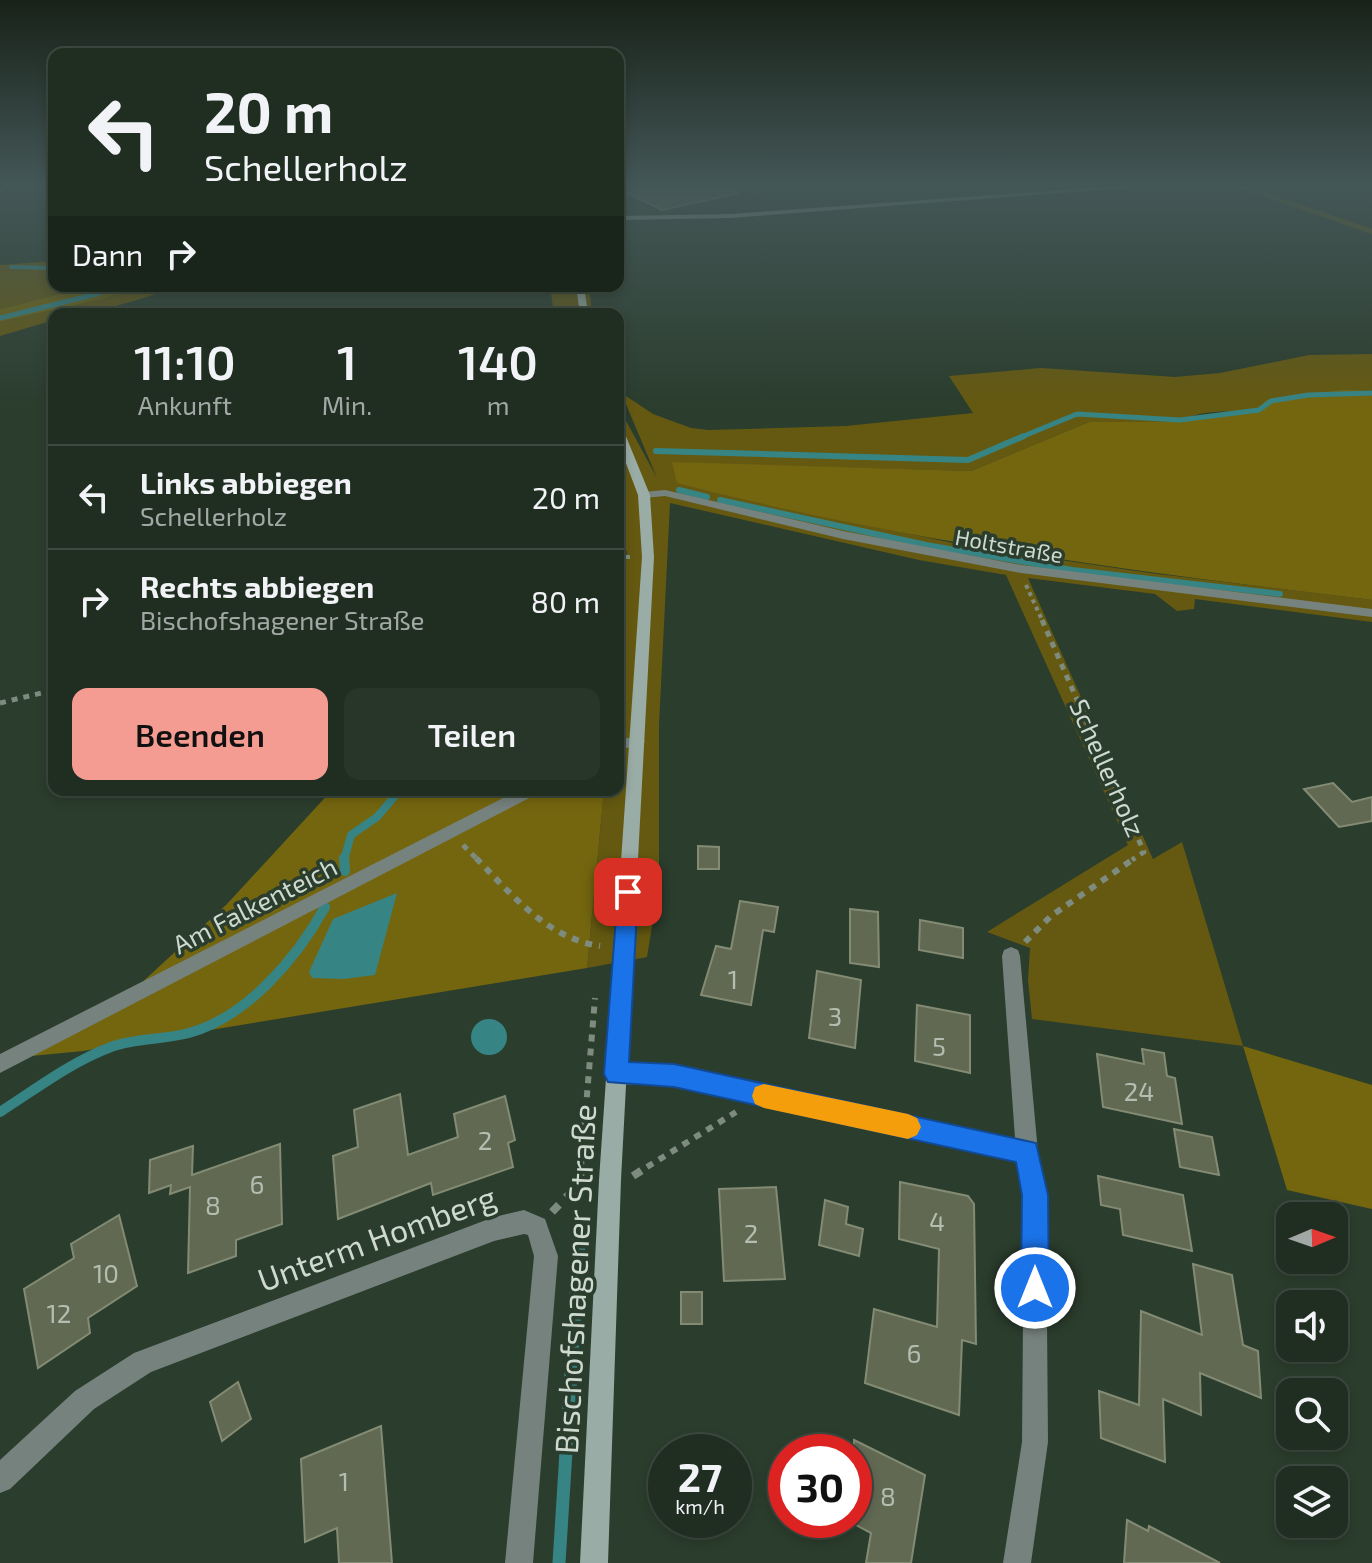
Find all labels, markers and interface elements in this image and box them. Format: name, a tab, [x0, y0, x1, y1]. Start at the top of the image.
text: 20 m	[204, 77, 333, 144]
icon: left	[72, 80, 176, 184]
text: Schellerholz	[204, 145, 408, 188]
icon: right	[159, 232, 203, 276]
text: Dann	[72, 236, 143, 272]
text: 11:10	[134, 332, 236, 390]
text: 1	[337, 332, 357, 390]
text: 140	[458, 332, 538, 390]
text: Ankunft	[138, 389, 232, 420]
text: Min.	[322, 389, 372, 420]
text: m	[487, 389, 509, 420]
text: Links abbiegen	[140, 464, 352, 500]
icon: left	[72, 475, 116, 519]
text: 20 m	[532, 479, 600, 515]
text: Schellerholz	[140, 500, 287, 531]
street label: Holtstraße	[953, 523, 1065, 567]
text: Rechts abbiegen	[140, 568, 374, 604]
icon: right	[72, 579, 116, 623]
text: 80 m	[531, 583, 600, 619]
text: Bischofshagener Straße	[140, 604, 424, 635]
button: Beenden	[72, 688, 328, 780]
button: Teilen	[344, 688, 600, 780]
street label: Schellerholz	[1064, 694, 1152, 841]
street label: Am Falkenteich	[167, 850, 342, 959]
pin	[594, 858, 662, 926]
icon: arrive	[606, 870, 650, 914]
house number: 1	[728, 963, 738, 994]
house number: 3	[828, 1000, 842, 1031]
house number: 5	[932, 1030, 946, 1061]
house number: 24	[1124, 1075, 1154, 1106]
street label: Bischofshagener Straße	[546, 1103, 602, 1455]
house number: 2	[478, 1124, 492, 1155]
house number: 6	[250, 1168, 264, 1199]
street label: Unterm Homberg	[252, 1176, 501, 1298]
house number: 8	[205, 1189, 221, 1220]
north arrow	[1276, 1202, 1348, 1274]
map controls	[1276, 1202, 1348, 1538]
house number: 4	[929, 1205, 945, 1236]
house number: 2	[744, 1217, 758, 1248]
position arrow	[993, 1246, 1077, 1330]
house number: 10	[93, 1257, 119, 1288]
button: sound	[1276, 1290, 1348, 1362]
house number: 12	[47, 1297, 71, 1328]
house number: 6	[907, 1337, 921, 1368]
button: search	[1276, 1378, 1348, 1450]
speed limit sign: 30	[768, 1434, 872, 1538]
text: 27	[678, 1452, 722, 1500]
house number: 1	[339, 1465, 349, 1496]
button: layers	[1276, 1466, 1348, 1538]
house number: 8	[880, 1480, 896, 1511]
text: km/h	[675, 1494, 725, 1518]

